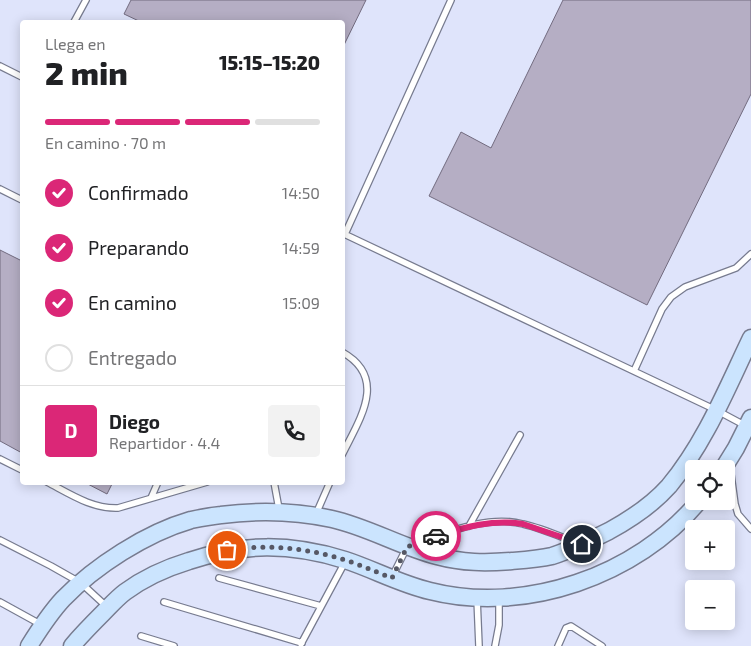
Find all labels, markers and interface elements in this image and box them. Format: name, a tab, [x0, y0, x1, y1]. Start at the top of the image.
text: Llega en	[45, 34, 106, 53]
text: 15:15–15:20	[219, 51, 320, 74]
text: 2 min	[45, 53, 128, 91]
text: En camino · 70 m	[45, 133, 166, 152]
icon: check	[45, 179, 73, 207]
text: Confirmado	[88, 181, 189, 204]
text: 14:50	[282, 183, 320, 202]
icon: check	[45, 234, 73, 262]
text: Preparando	[88, 236, 189, 259]
text: 14:59	[282, 238, 320, 257]
icon: check	[45, 289, 73, 317]
text: En camino	[88, 291, 177, 314]
text: 15:09	[282, 293, 320, 312]
text: Entregado	[88, 346, 177, 369]
button: phone	[268, 405, 320, 457]
text: Diego	[109, 410, 160, 433]
text: D	[65, 419, 77, 442]
text: Repartidor · 4.4	[109, 433, 220, 452]
map controls	[685, 460, 735, 630]
button: locate	[685, 460, 735, 510]
courier	[411, 511, 461, 561]
button: +	[685, 520, 735, 570]
icon: car	[422, 522, 450, 550]
pin	[561, 523, 603, 565]
pin	[206, 529, 248, 571]
icon: home	[568, 530, 596, 558]
icon: bag	[213, 536, 241, 564]
button: −	[685, 580, 735, 630]

